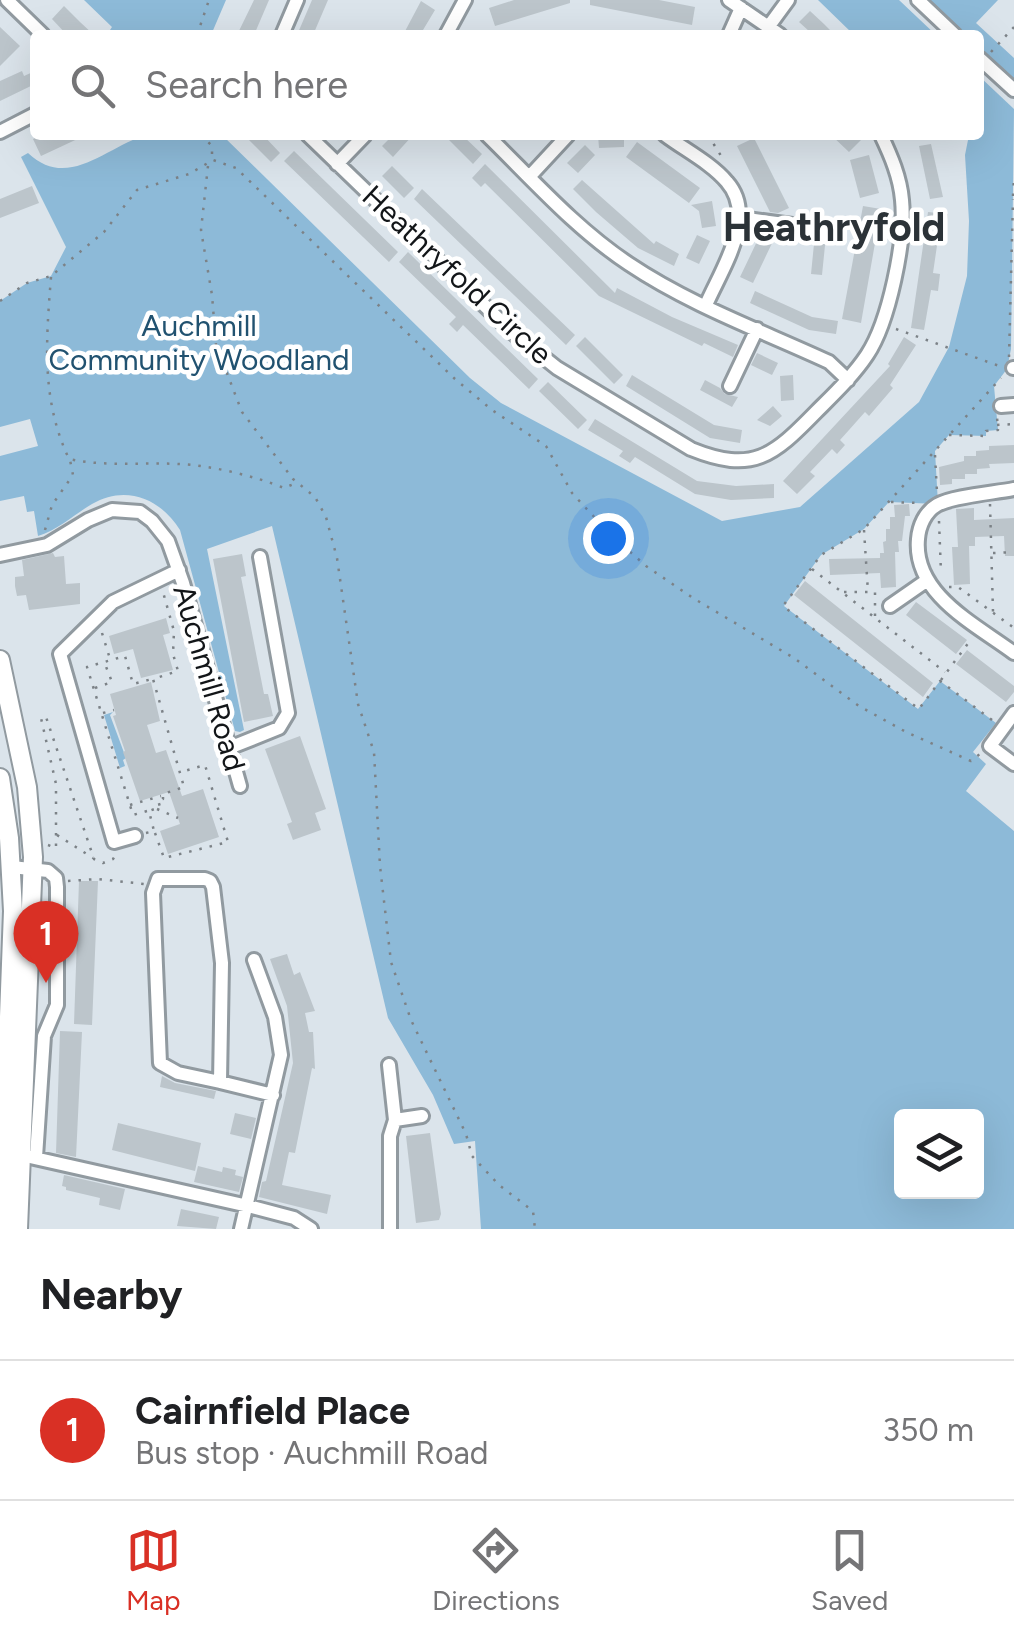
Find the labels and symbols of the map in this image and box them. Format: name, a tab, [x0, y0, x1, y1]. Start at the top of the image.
street label: Heathryfold Circle	[355, 177, 560, 372]
district label: Heathryfold	[723, 203, 945, 251]
park label: Auchmill Community Woodland	[48, 307, 350, 378]
your location	[583, 513, 634, 564]
street label: Auchmill Road	[165, 580, 254, 775]
pin: 1	[13, 900, 78, 983]

